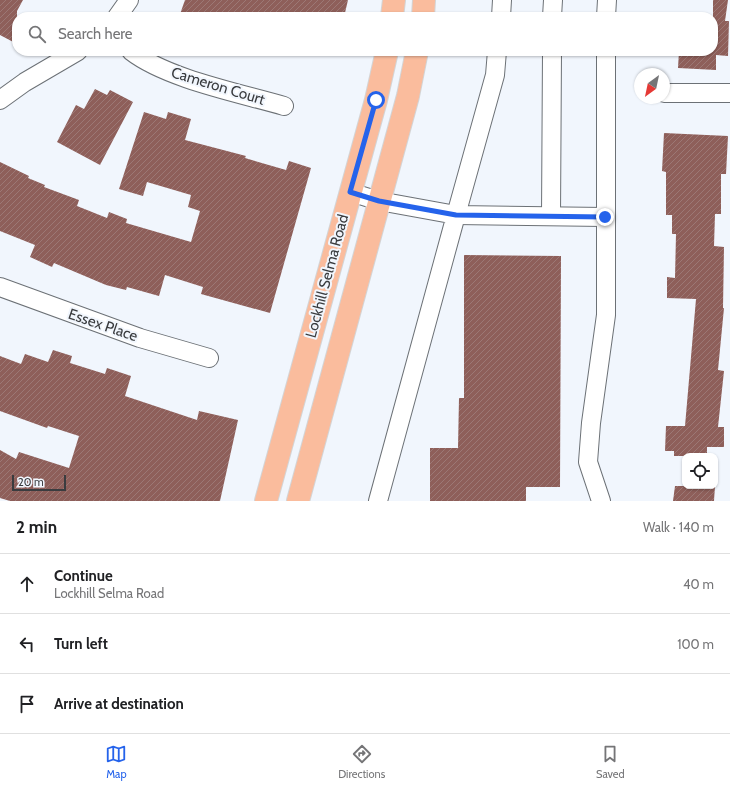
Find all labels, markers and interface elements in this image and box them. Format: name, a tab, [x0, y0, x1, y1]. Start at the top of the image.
search box	[12, 12, 718, 56]
icon: search	[26, 23, 48, 45]
text: Search here	[58, 25, 133, 43]
street label: Cameron Court	[169, 63, 267, 109]
north arrow	[634, 68, 670, 104]
route start	[367, 91, 385, 109]
route end	[596, 208, 614, 226]
street label: Lockhill Selma Road	[302, 212, 352, 340]
street label: Essex Place	[66, 305, 140, 345]
map controls	[682, 453, 718, 489]
button: locate	[682, 453, 718, 489]
scale bar	[12, 473, 66, 492]
text: 20 m	[18, 475, 44, 489]
text: 2 min	[16, 517, 57, 537]
text: Walk · 140 m	[643, 519, 714, 535]
text: Continue	[54, 567, 113, 585]
icon: ahead	[16, 573, 38, 595]
text: 40 m	[683, 576, 714, 592]
text: Lockhill Selma Road	[54, 585, 164, 601]
icon: left	[16, 633, 38, 655]
text: Turn left	[54, 635, 108, 653]
text: 100 m	[677, 636, 714, 652]
icon: arrive	[16, 693, 38, 715]
text: Arrive at destination	[54, 695, 184, 713]
tab: Map	[105, 743, 127, 781]
tab: Directions	[338, 743, 385, 781]
tab: Saved	[596, 743, 625, 781]

